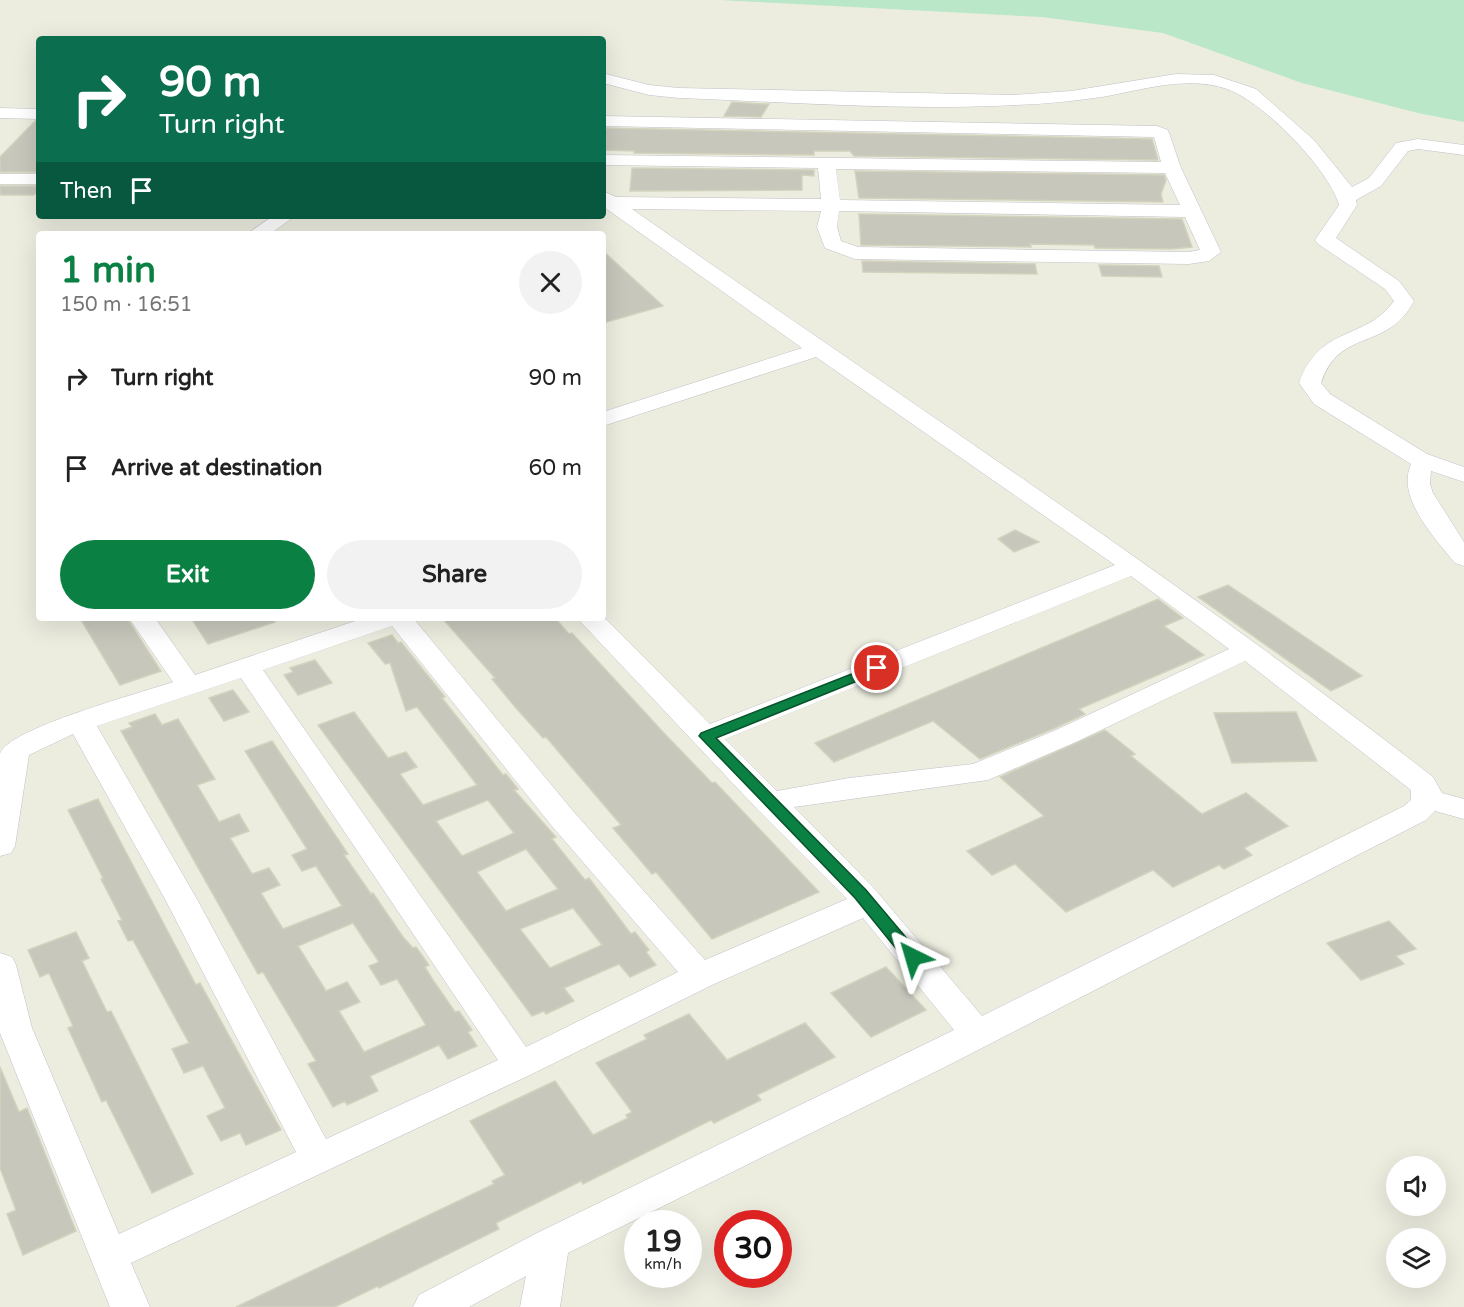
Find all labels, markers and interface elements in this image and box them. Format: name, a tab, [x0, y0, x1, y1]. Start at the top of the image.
text: 90 m	[159, 57, 261, 108]
icon: right	[60, 60, 138, 138]
text: Turn right	[159, 108, 285, 141]
icon: arrive	[125, 174, 158, 207]
text: Then	[60, 178, 113, 204]
text: 1 min	[60, 249, 156, 292]
button: close	[519, 251, 582, 314]
text: 150 m · 16:51	[60, 293, 192, 317]
icon: right	[60, 362, 93, 395]
text: Turn right	[111, 365, 213, 391]
text: 90 m	[528, 365, 582, 391]
icon: arrive	[60, 452, 93, 485]
text: Arrive at destination	[111, 455, 322, 481]
text: 60 m	[528, 455, 582, 481]
button: Exit	[60, 540, 315, 609]
button: Share	[327, 540, 582, 609]
pin	[851, 642, 902, 693]
icon: arrive	[860, 651, 893, 684]
position arrow	[881, 925, 945, 989]
map controls	[1386, 1156, 1446, 1288]
button: sound	[1386, 1156, 1446, 1216]
speed limit sign: 30	[714, 1210, 792, 1288]
text: 19	[644, 1223, 682, 1260]
button: layers	[1386, 1228, 1446, 1288]
text: km/h	[644, 1255, 682, 1273]

